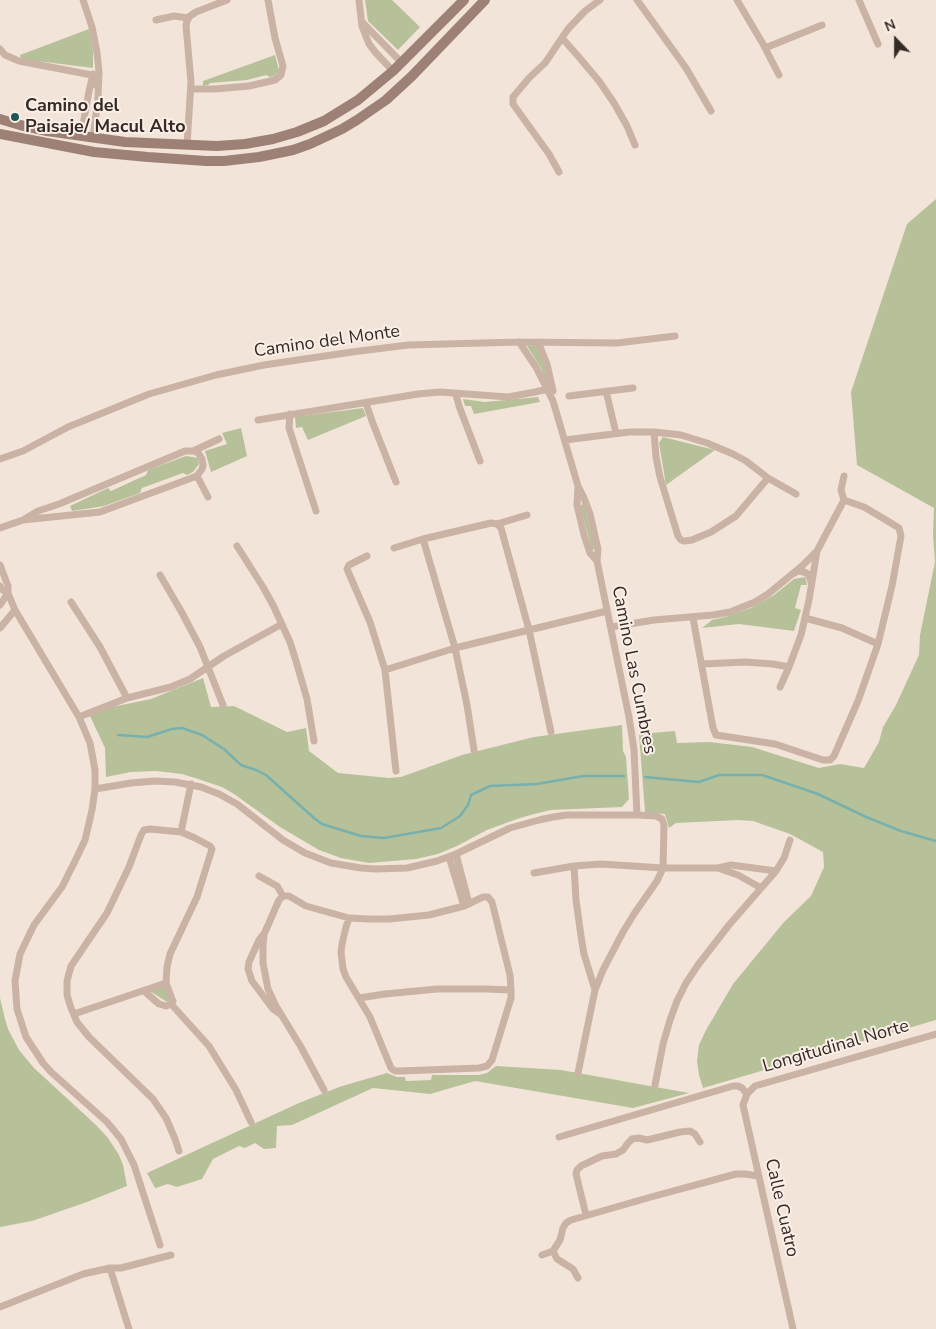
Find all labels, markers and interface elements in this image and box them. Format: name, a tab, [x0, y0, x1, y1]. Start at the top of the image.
north arrow	[871, 15, 921, 65]
text: N	[882, 15, 899, 36]
place label: Camino del Paisaje/ Macul Alto	[25, 96, 186, 138]
marker: Camino del Paisaje/ Macul Alto	[9, 111, 21, 123]
street label: Camino del Monte	[253, 321, 401, 363]
street label: Camino Las Cumbres	[606, 584, 660, 756]
street label: Longitudinal Norte	[760, 1016, 912, 1078]
street label: Calle Cuatro	[759, 1157, 803, 1259]

